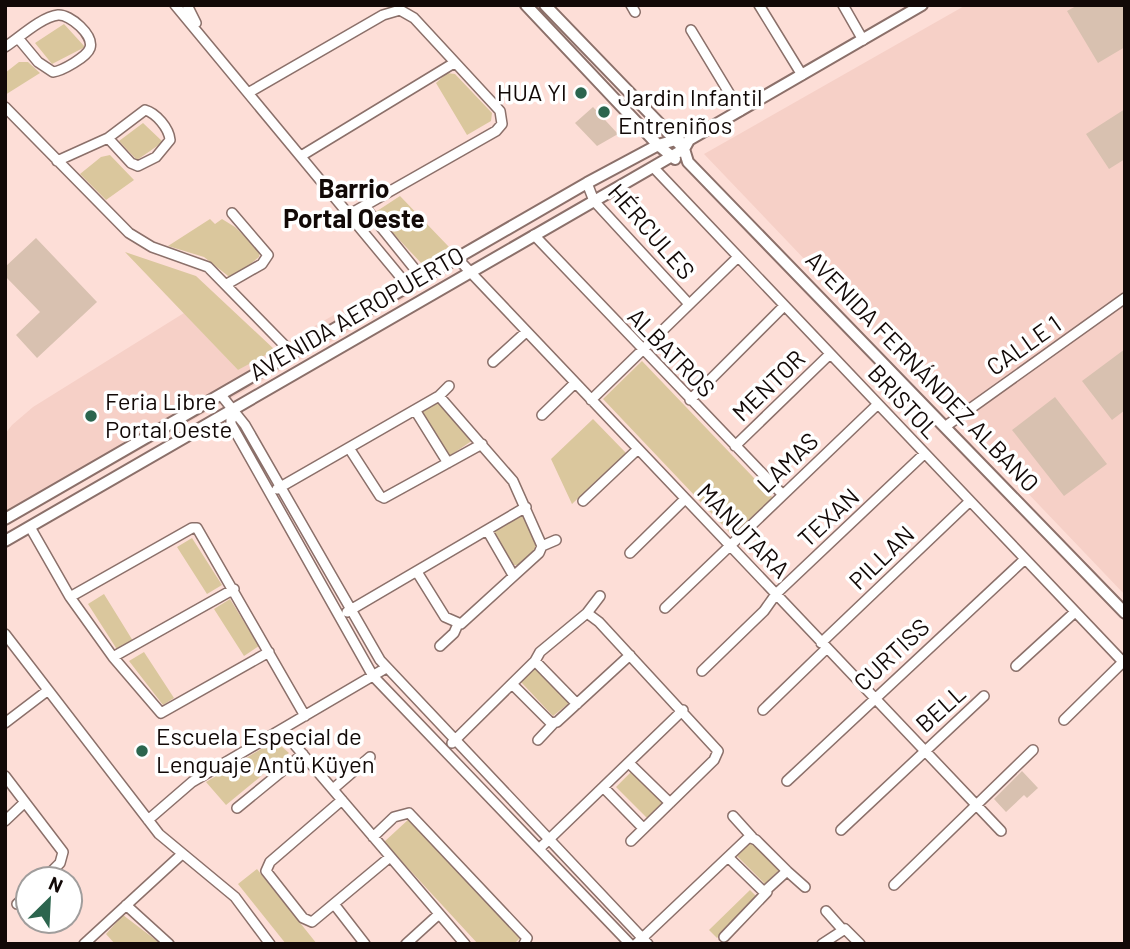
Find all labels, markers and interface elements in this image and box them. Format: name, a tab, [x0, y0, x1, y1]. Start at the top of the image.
place label: HUA YI	[497, 77, 567, 106]
place label: Jardin Infantil Entreniños	[618, 82, 763, 139]
marker: HUA YI	[573, 85, 589, 101]
marker: Jardin Infantil Entreniños	[596, 104, 612, 120]
district label: Barrio Portal Oeste	[283, 172, 425, 233]
street label: HÉRCULES	[603, 177, 702, 285]
street label: AVENIDA AEROPUERTO	[244, 239, 469, 386]
street label: AVENIDA FERNÁNDEZ ALBANO	[800, 245, 1046, 497]
street label: ALBATROS	[622, 301, 722, 403]
street label: CALLE 1	[980, 309, 1066, 381]
street label: MENTOR	[726, 343, 810, 427]
street label: BRISTOL	[863, 358, 946, 444]
place label: Feria Libre Portal Oeste	[105, 386, 232, 443]
marker: Feria Libre Portal Oeste	[83, 408, 99, 424]
street label: LAMAS	[750, 426, 824, 498]
street label: MANUTARA	[692, 477, 796, 583]
street label: TEXAN	[791, 481, 865, 552]
street label: PILLAN	[842, 519, 920, 595]
street label: CURTISS	[847, 612, 935, 696]
street label: BELL	[909, 678, 971, 738]
place label: Escuela Especial de Lenguaje Antü Küyen	[156, 721, 375, 778]
marker: Escuela Especial de Lenguaje Antü Küyen	[134, 743, 150, 759]
north arrow	[14, 865, 84, 935]
text: N	[46, 871, 67, 897]

